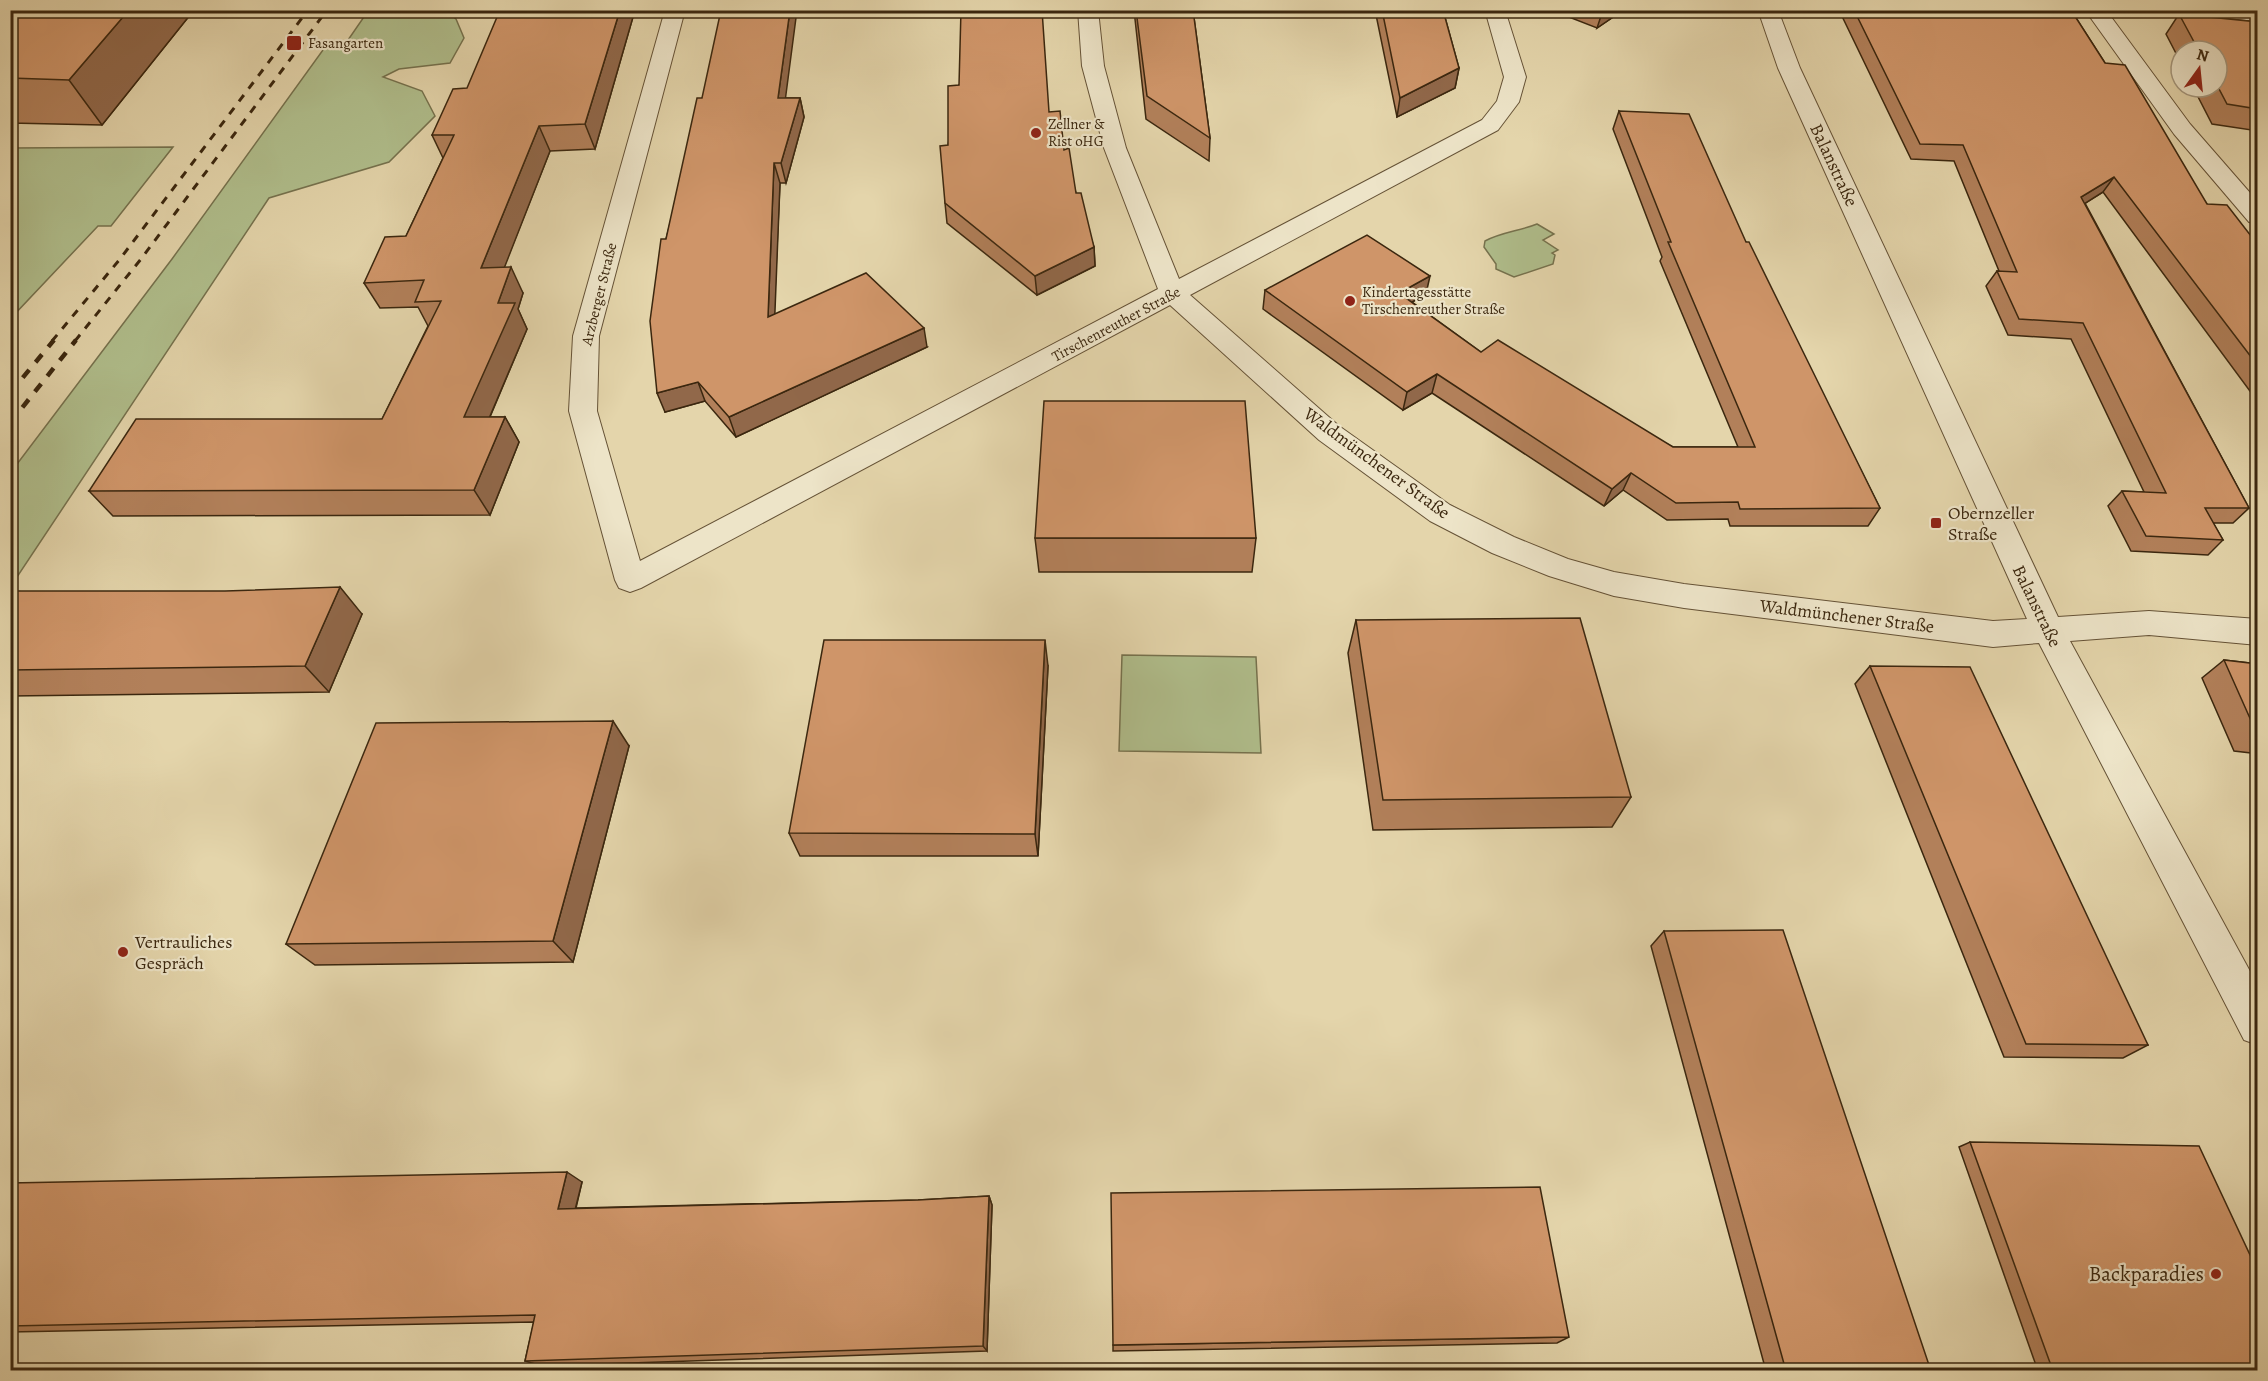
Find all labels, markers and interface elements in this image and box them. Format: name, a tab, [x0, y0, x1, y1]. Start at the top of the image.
place label: Fasangarten	[308, 33, 383, 53]
marker: Fasangarten	[285, 34, 303, 52]
north arrow	[2169, 39, 2229, 99]
text: N	[2194, 43, 2211, 68]
place label: Zellner & Rist oHG	[1048, 114, 1105, 151]
street label: Balanstraße	[1804, 120, 1864, 210]
marker: Zellner & Rist oHG	[1029, 126, 1043, 140]
street label: Arzberger Straße	[576, 240, 621, 348]
street label: Tirschenreuther Straße	[1048, 281, 1184, 366]
place label: Kindertagesstätte Tirschenreuther Straße	[1362, 282, 1505, 319]
marker: Kindertagesstätte Tirschenreuther Straße	[1343, 294, 1357, 308]
street label: Waldmünchener Straße	[1298, 401, 1455, 524]
place label: Obernzeller Straße	[1948, 501, 2035, 546]
marker: Obernzeller Straße	[1929, 516, 1943, 530]
street label: Balanstraße	[2007, 561, 2067, 651]
street label: Waldmünchener Straße	[1758, 593, 1935, 639]
place label: Vertrauliches Gespräch	[134, 930, 232, 975]
marker: Vertrauliches Gespräch	[116, 945, 130, 959]
place label: Backparadies	[2089, 1260, 2204, 1288]
marker: Backparadies	[2209, 1267, 2223, 1281]

